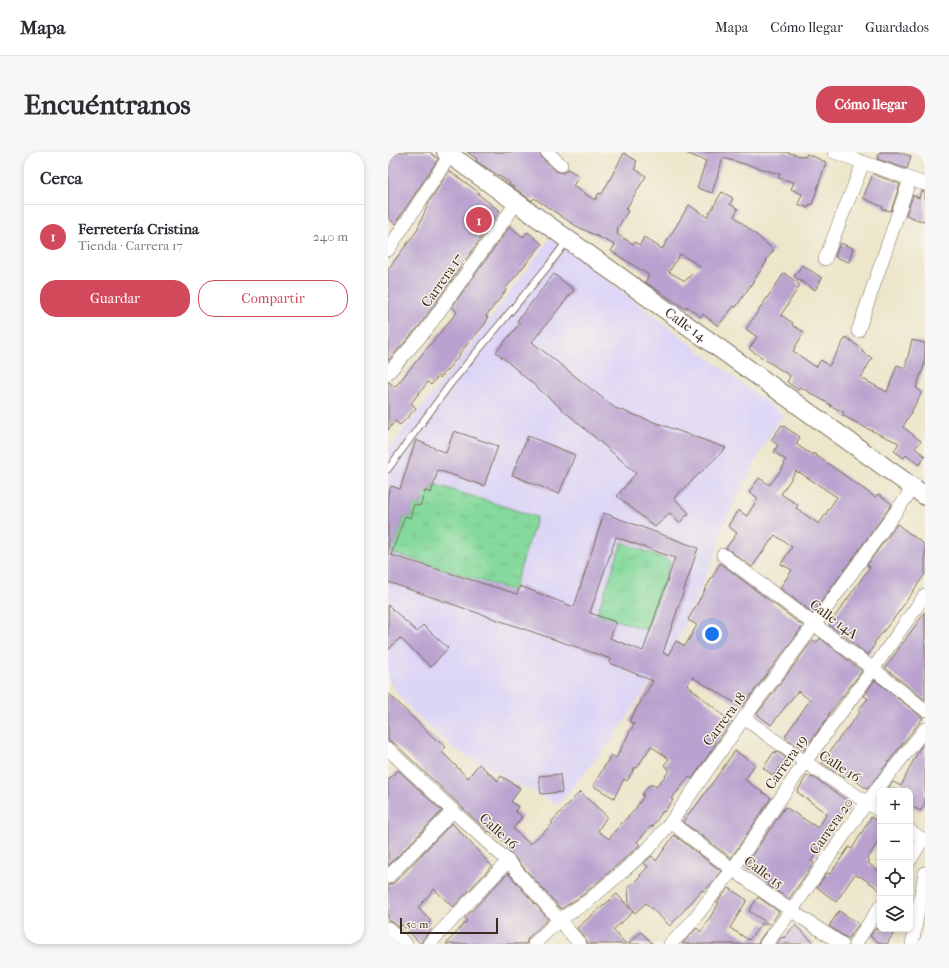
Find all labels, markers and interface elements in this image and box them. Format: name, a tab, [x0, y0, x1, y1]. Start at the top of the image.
text: Mapa	[20, 17, 65, 39]
text: Mapa	[715, 19, 748, 36]
text: Cómo llegar	[770, 19, 843, 36]
text: Guardados	[865, 19, 929, 36]
button: Cómo llegar	[816, 86, 925, 123]
text: Encuéntranos	[24, 88, 191, 121]
text: Cerca	[40, 168, 82, 188]
pin: 1	[466, 205, 492, 235]
text: Ferretería Cristina	[78, 220, 199, 238]
text: 1	[51, 229, 55, 244]
text: 240 m	[313, 229, 348, 244]
text: Tienda · Carrera 17	[78, 238, 183, 253]
street label: Carrera 17	[418, 250, 467, 310]
button: Guardar	[40, 280, 190, 317]
button: Compartir	[198, 280, 348, 317]
street label: Calle 14	[661, 304, 710, 345]
street label: Calle 14A	[806, 596, 862, 644]
your location	[702, 624, 722, 644]
street label: Carrera 18	[699, 689, 750, 749]
street label: Carrera 19	[762, 732, 811, 793]
street label: Calle 16	[816, 747, 864, 786]
map controls	[877, 788, 913, 932]
button: +	[877, 788, 913, 824]
street label: Carrera 20	[806, 795, 857, 858]
street label: Calle 16	[476, 810, 522, 853]
button: −	[877, 824, 913, 860]
street label: Calle 15	[741, 852, 787, 892]
button: locate	[877, 860, 913, 896]
button: layers	[877, 896, 913, 932]
scale bar	[400, 916, 498, 935]
text: 50 m	[406, 918, 428, 931]

